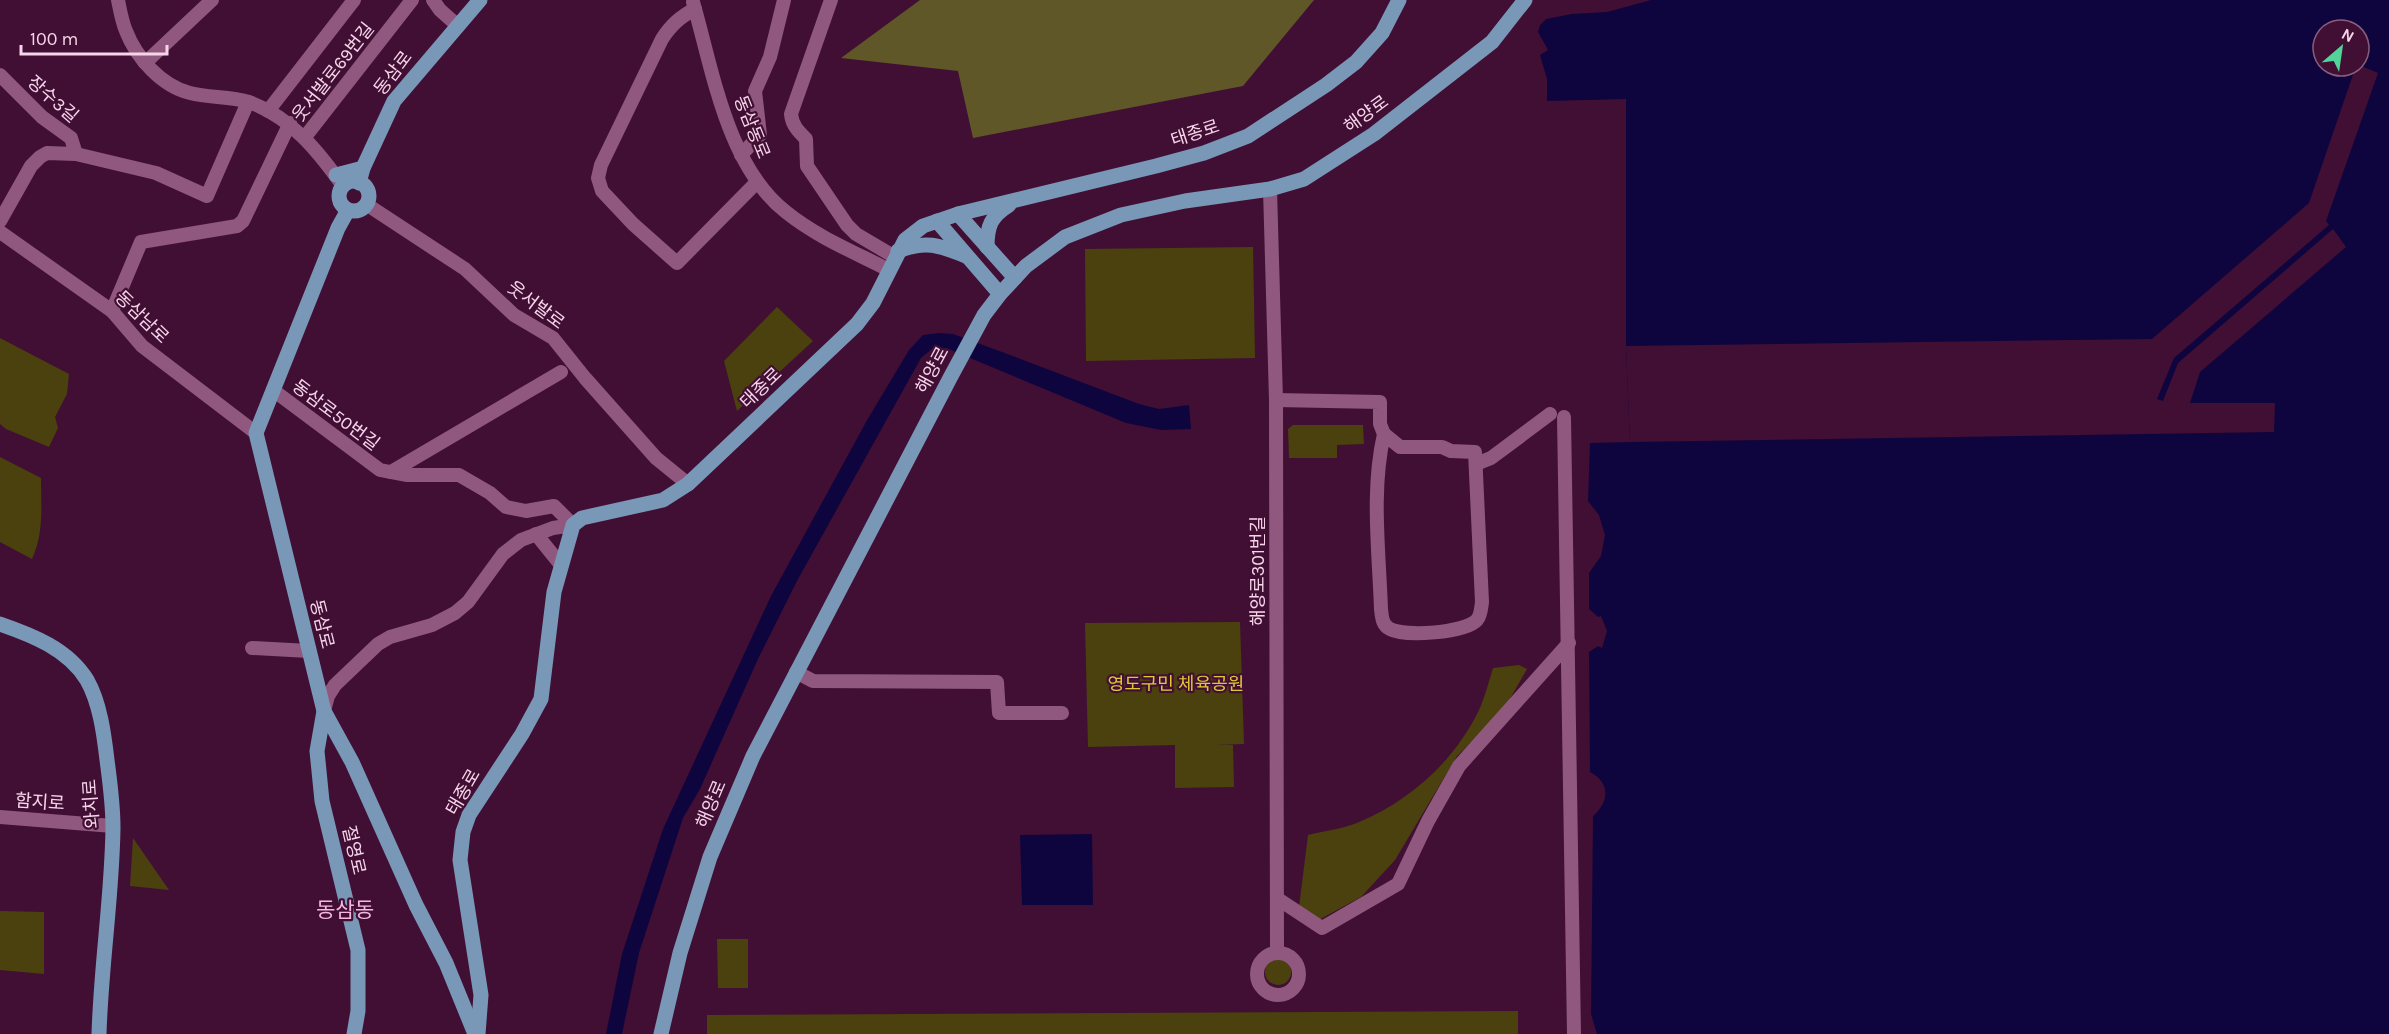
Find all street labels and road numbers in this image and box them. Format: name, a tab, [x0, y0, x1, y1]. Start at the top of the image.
street label: 웃서발로69번길	[287, 18, 379, 126]
street label: 동삼로	[369, 47, 417, 99]
street label: 장수3길	[23, 71, 83, 127]
street label: 해양로	[1339, 90, 1393, 138]
street label: 동삼동로	[729, 92, 775, 162]
street label: 태종로	[1168, 115, 1222, 151]
street label: 웃서발로	[503, 276, 569, 334]
street label: 동삼남로	[111, 286, 173, 348]
street label: 해양로	[911, 343, 953, 397]
street label: 태종로	[735, 363, 787, 413]
street label: 동삼로50번길	[288, 375, 384, 455]
street label: 해양로301번길	[1247, 516, 1269, 626]
street label: 동삼로	[305, 597, 339, 651]
street label: 태종로	[441, 765, 485, 819]
street label: 해양로	[691, 777, 731, 831]
street label: 와치로	[78, 778, 104, 830]
street label: 함지로	[14, 789, 66, 815]
street label: 절영로	[338, 823, 370, 877]

